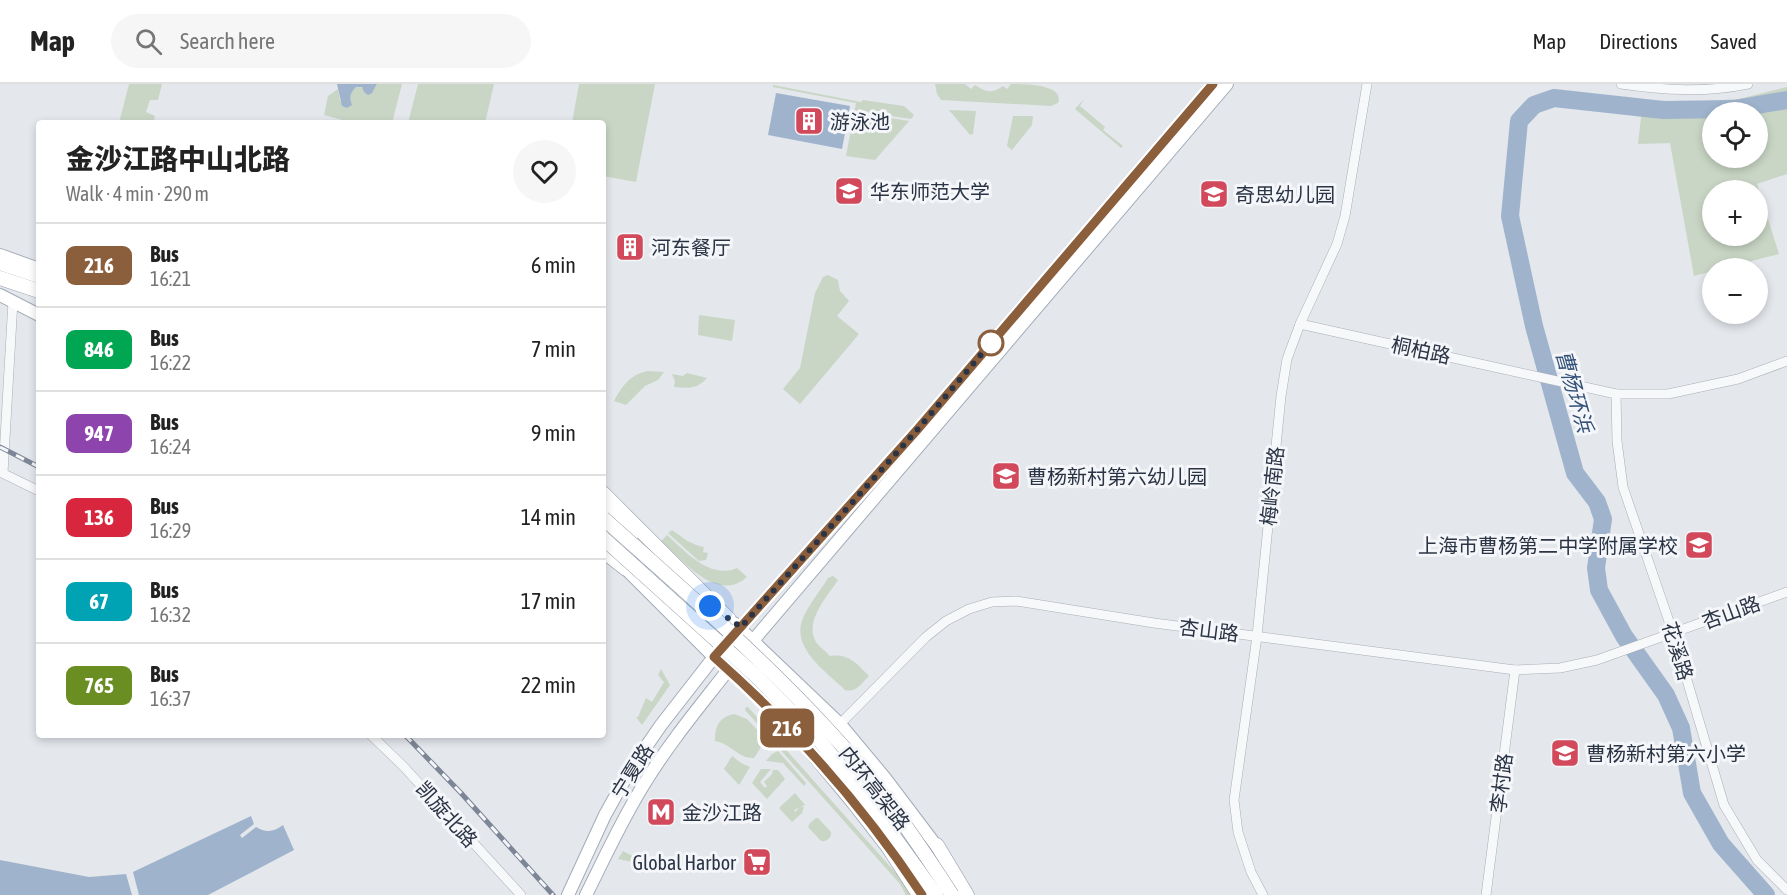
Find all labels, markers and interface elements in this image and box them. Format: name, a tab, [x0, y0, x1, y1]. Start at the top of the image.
search box	[111, 14, 531, 68]
text: Map	[30, 25, 75, 57]
icon: search	[132, 25, 165, 58]
text: Search here	[180, 28, 275, 54]
text: Map	[1532, 29, 1566, 53]
text: Directions	[1599, 29, 1678, 53]
text: Saved	[1711, 29, 1757, 53]
map controls	[1702, 102, 1768, 324]
button: locate	[1702, 102, 1768, 168]
building icon: 游泳池	[793, 105, 825, 137]
place label: 游泳池	[830, 110, 890, 133]
button: heart	[513, 140, 576, 203]
text: 金沙江路中山北路	[66, 143, 290, 175]
school or university icon: 华东师范大学	[833, 175, 865, 207]
school or university icon: 奇思幼儿园	[1198, 178, 1230, 210]
place label: 华东师范大学	[870, 180, 990, 203]
button: +	[1702, 180, 1768, 246]
text: Walk · 4 min · 290 m	[66, 182, 209, 205]
place label: 奇思幼儿园	[1235, 183, 1335, 206]
building icon: 河东餐厅	[614, 231, 646, 263]
place label: 河东餐厅	[651, 236, 731, 259]
text: Bus	[150, 241, 179, 267]
text: 6 min	[531, 252, 576, 278]
text: 216	[84, 253, 114, 277]
button: −	[1702, 258, 1768, 324]
text: 16:21	[150, 267, 191, 290]
text: Bus	[150, 325, 179, 351]
unlabelled marker	[978, 330, 1004, 356]
street label: 桐柏路	[1389, 333, 1453, 367]
text: 7 min	[531, 336, 576, 362]
text: 846	[84, 337, 114, 361]
water label: 曹杨环浜	[1552, 347, 1599, 437]
text: 16:22	[150, 351, 191, 374]
text: Bus	[150, 409, 179, 435]
text: 9 min	[531, 420, 576, 446]
text: 947	[84, 421, 114, 445]
text: 16:24	[150, 435, 191, 458]
street label: 梅岭南路	[1256, 445, 1288, 527]
school or university icon: 曹杨新村第六幼儿园	[990, 460, 1022, 492]
place label: 曹杨新村第六幼儿园	[1027, 465, 1207, 488]
text: Bus	[150, 493, 179, 519]
text: 14 min	[521, 504, 576, 530]
text: 136	[84, 505, 114, 529]
text: 16:29	[150, 519, 191, 542]
school or university icon: 上海市曹杨第二中学附属学校	[1683, 529, 1715, 561]
place label: 上海市曹杨第二中学附属学校	[1418, 534, 1678, 557]
text: Bus	[150, 577, 179, 603]
text: 17 min	[521, 588, 576, 614]
text: 67	[89, 589, 109, 613]
your location	[695, 591, 725, 621]
street label: 杏山路	[1699, 591, 1763, 633]
text: 16:32	[150, 603, 191, 626]
street label: 杏山路	[1178, 615, 1240, 645]
street label: 花溪路	[1658, 619, 1698, 683]
text: Bus	[150, 661, 179, 687]
text: 22 min	[521, 672, 576, 698]
text: 765	[84, 673, 114, 697]
text: 16:37	[150, 687, 191, 710]
line badge: 216	[752, 708, 822, 748]
text: 216	[772, 716, 802, 740]
school or university icon: 曹杨新村第六小学	[1549, 737, 1581, 769]
street label: 宁夏路	[606, 739, 658, 803]
street label: 内环高架路	[835, 742, 915, 834]
place label: 曹杨新村第六小学	[1586, 742, 1746, 765]
street label: 李村路	[1486, 752, 1516, 814]
street label: 凯旋北路	[412, 777, 482, 851]
metro station icon: 金沙江路	[645, 796, 677, 828]
place label: 金沙江路	[682, 801, 762, 824]
supermarket icon: Global Harbor	[741, 846, 773, 878]
place label: Global Harbor	[632, 851, 737, 874]

